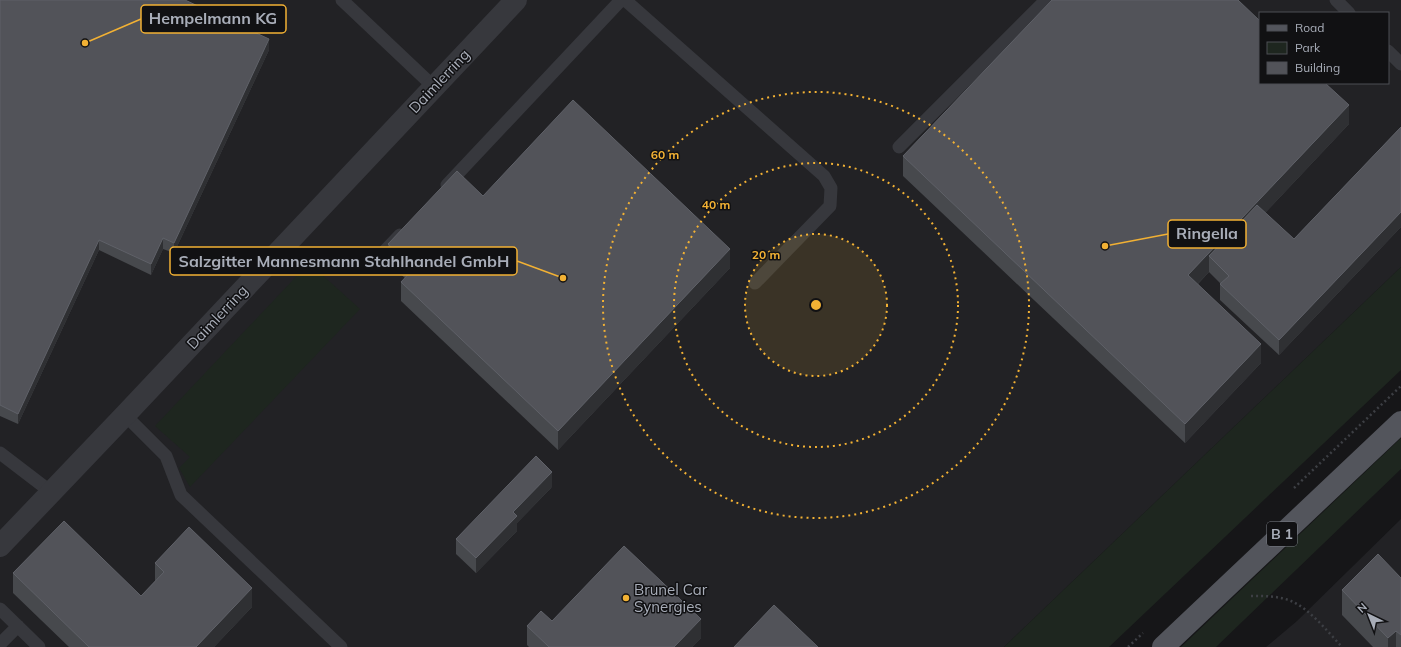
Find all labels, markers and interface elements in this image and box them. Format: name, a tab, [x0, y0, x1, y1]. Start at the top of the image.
callout: Hempelmann KG	[141, 5, 286, 33]
text: Hempelmann KG	[149, 8, 277, 28]
legend	[1259, 12, 1389, 84]
text: Road	[1295, 20, 1324, 35]
text: Park	[1295, 40, 1321, 55]
street label: Daimlerring	[404, 45, 474, 117]
text: Building	[1295, 60, 1340, 75]
text: 60 m	[651, 147, 679, 162]
text: 40 m	[702, 197, 730, 212]
callout: Ringella	[1168, 220, 1246, 248]
text: Ringella	[1176, 223, 1238, 243]
callout: Salzgitter Mannesmann Stahlhandel GmbH	[170, 247, 517, 275]
text: 20 m	[752, 247, 780, 262]
text: Salzgitter Mannesmann Stahlhandel GmbH	[179, 251, 509, 271]
street label: Daimlerring	[182, 281, 252, 353]
centre of rings	[809, 298, 823, 312]
road number: B 1	[1267, 522, 1297, 546]
place label: Brunel Car Synergies	[634, 580, 708, 616]
marker: Brunel Car Synergies	[621, 593, 631, 603]
north arrow	[1349, 595, 1389, 635]
text: N	[1354, 600, 1370, 616]

